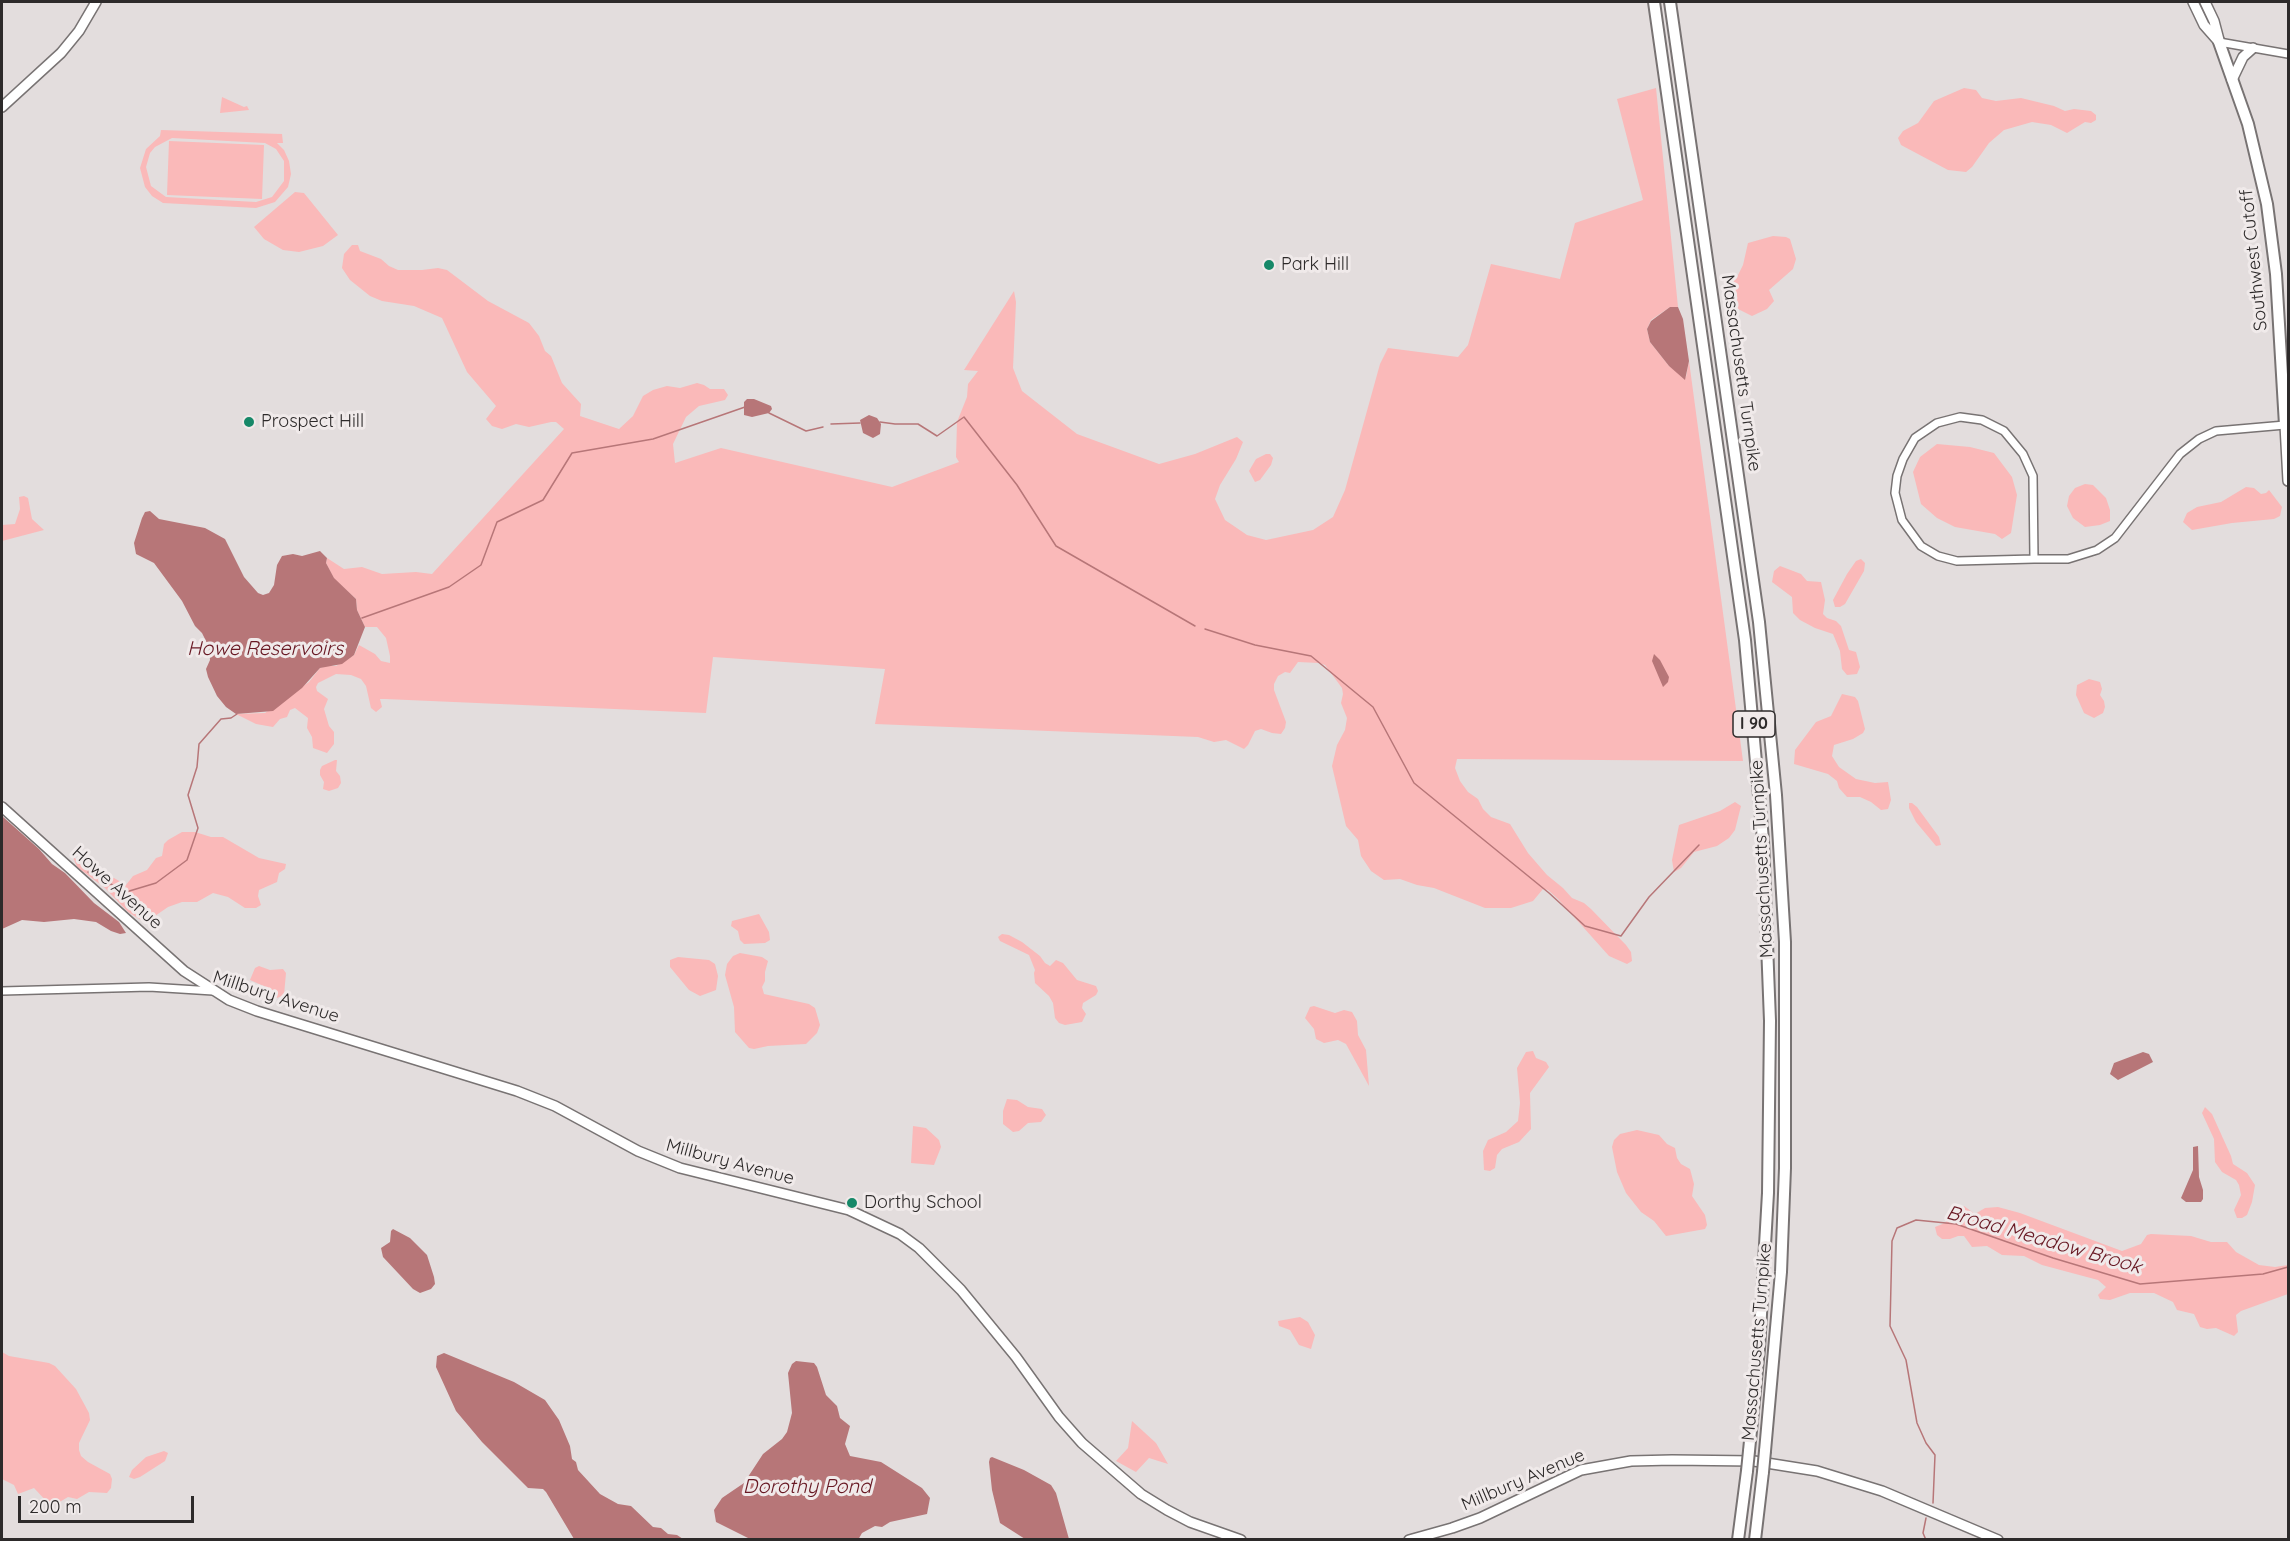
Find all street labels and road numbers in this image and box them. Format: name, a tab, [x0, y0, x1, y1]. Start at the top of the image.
street label: Southwest Cutoff	[2236, 188, 2272, 332]
street label: Massachusetts Turnpike	[1716, 273, 1766, 473]
road number: I 90	[1733, 711, 1775, 737]
street label: Massachusetts Turnpike	[1746, 759, 1778, 959]
street label: Howe Avenue	[67, 842, 167, 934]
street label: Millbury Avenue	[210, 966, 342, 1028]
street label: Millbury Avenue	[664, 1135, 796, 1189]
street label: Massachusetts Turnpike	[1738, 1242, 1776, 1442]
street label: Millbury Avenue	[1458, 1444, 1588, 1516]

